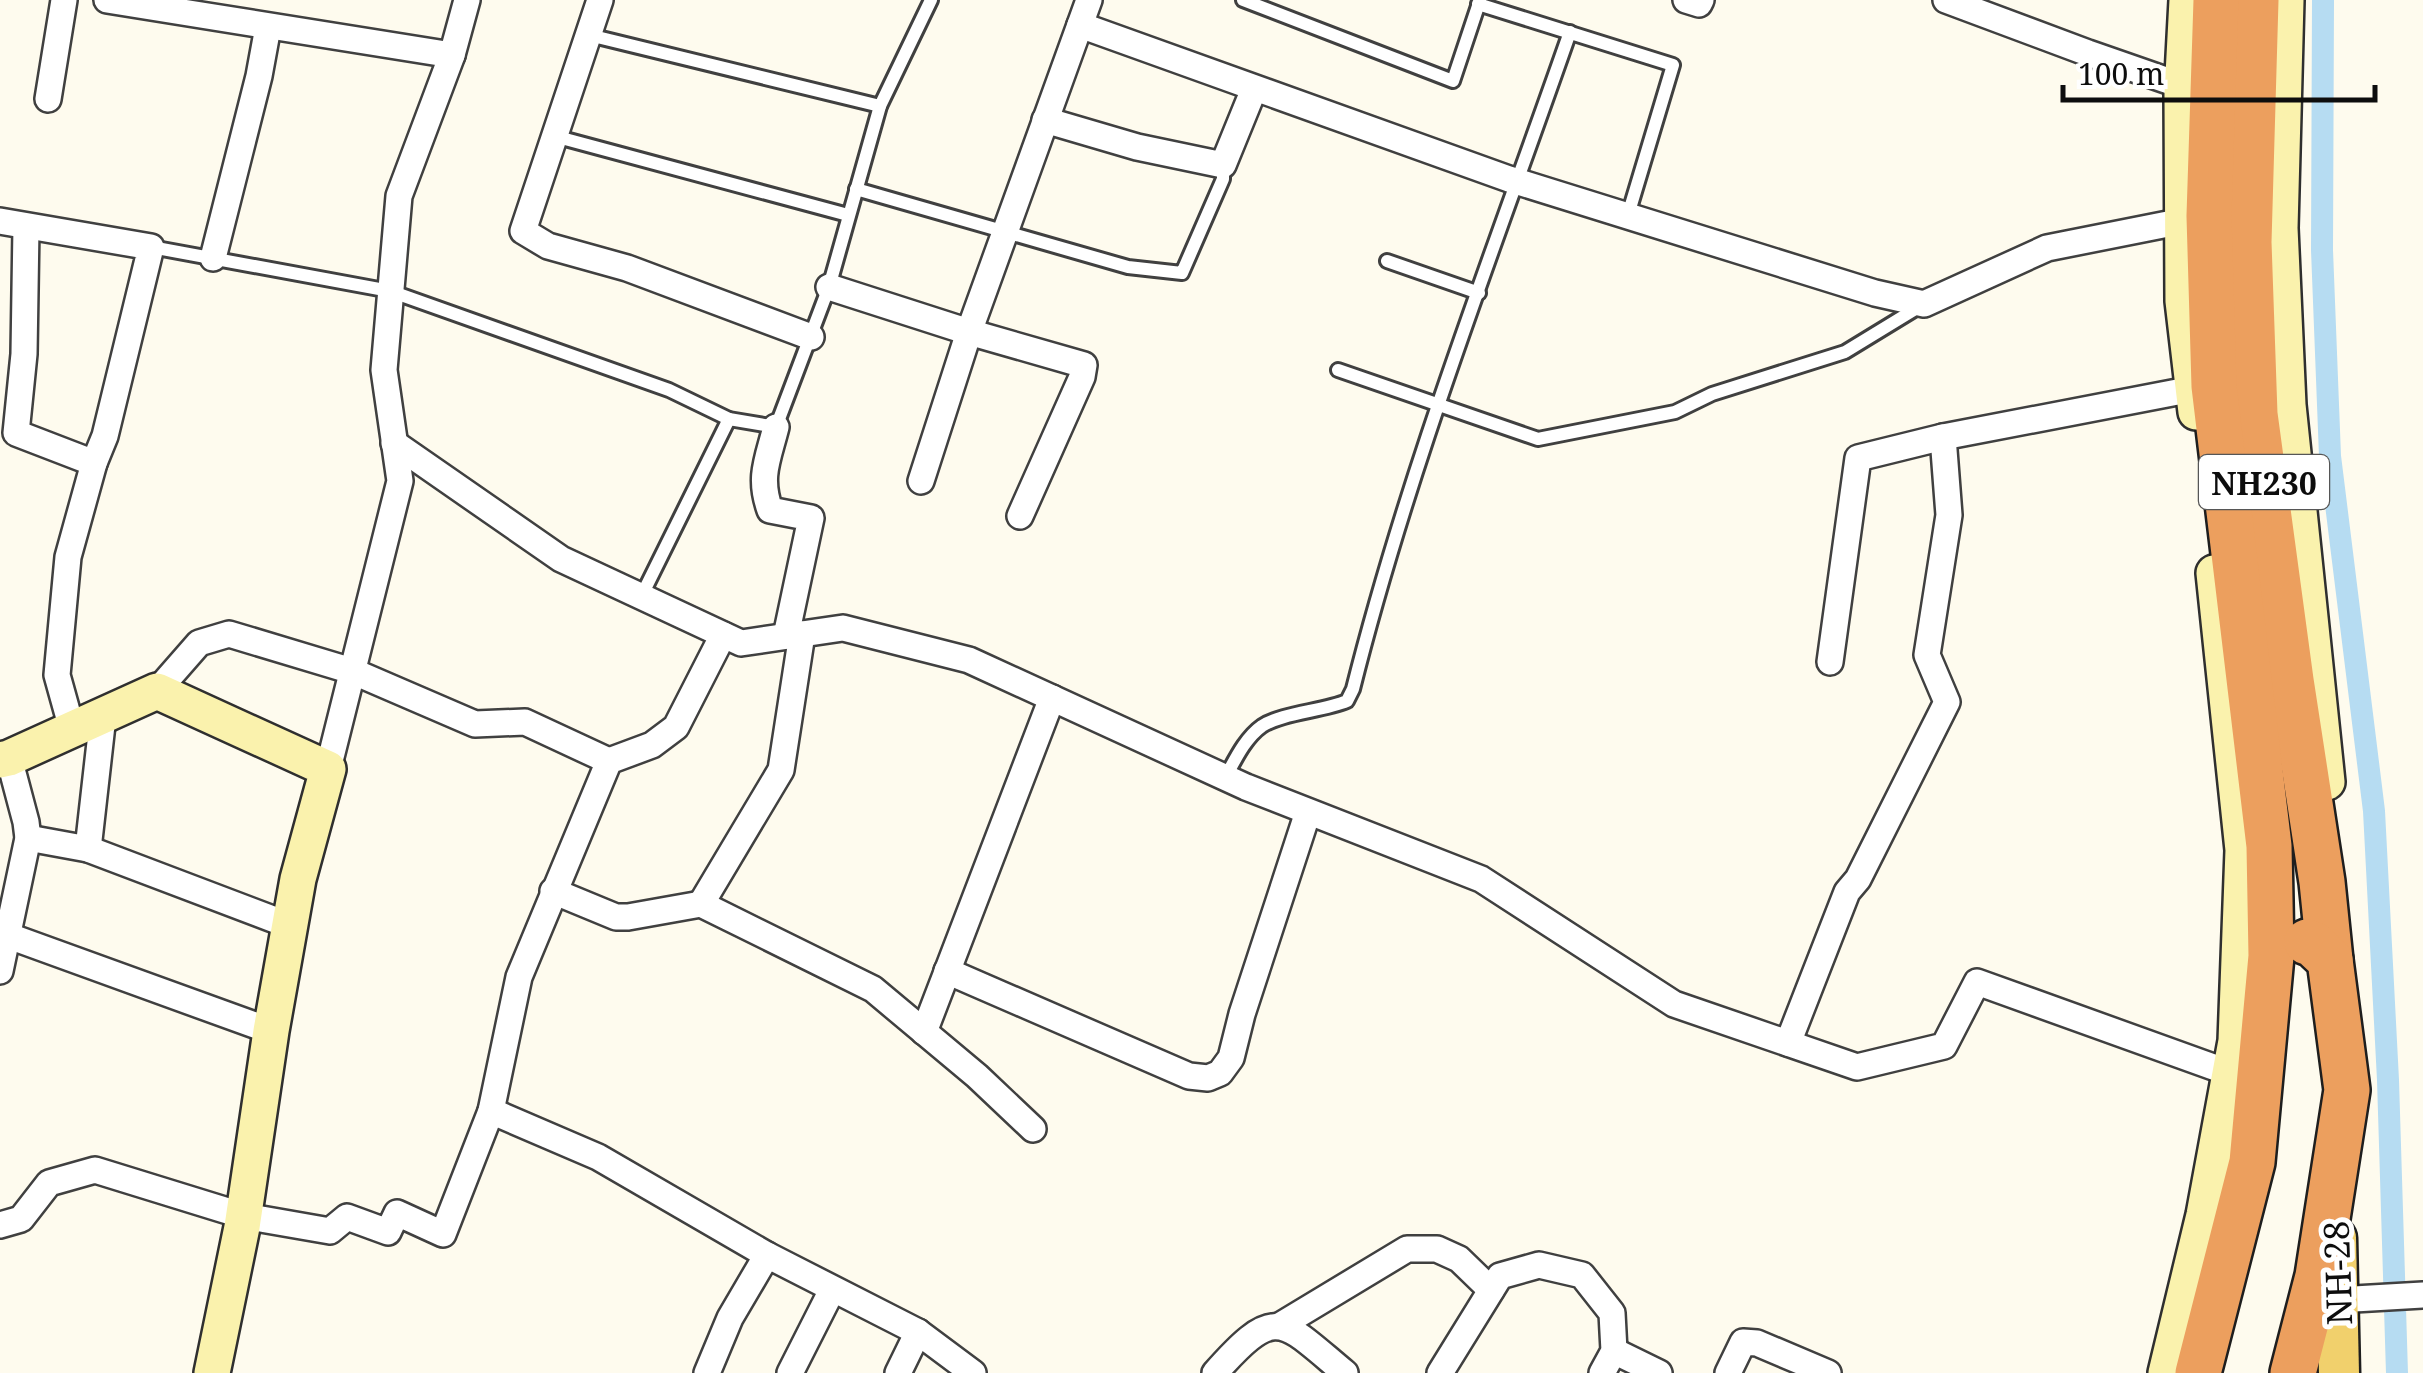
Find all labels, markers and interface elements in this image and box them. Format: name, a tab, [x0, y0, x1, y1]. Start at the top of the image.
scale bar	[2063, 40, 2376, 102]
text: 100 m	[2078, 53, 2164, 94]
road number: NH230	[2199, 455, 2329, 509]
street label: NH-28	[2312, 1220, 2362, 1326]

